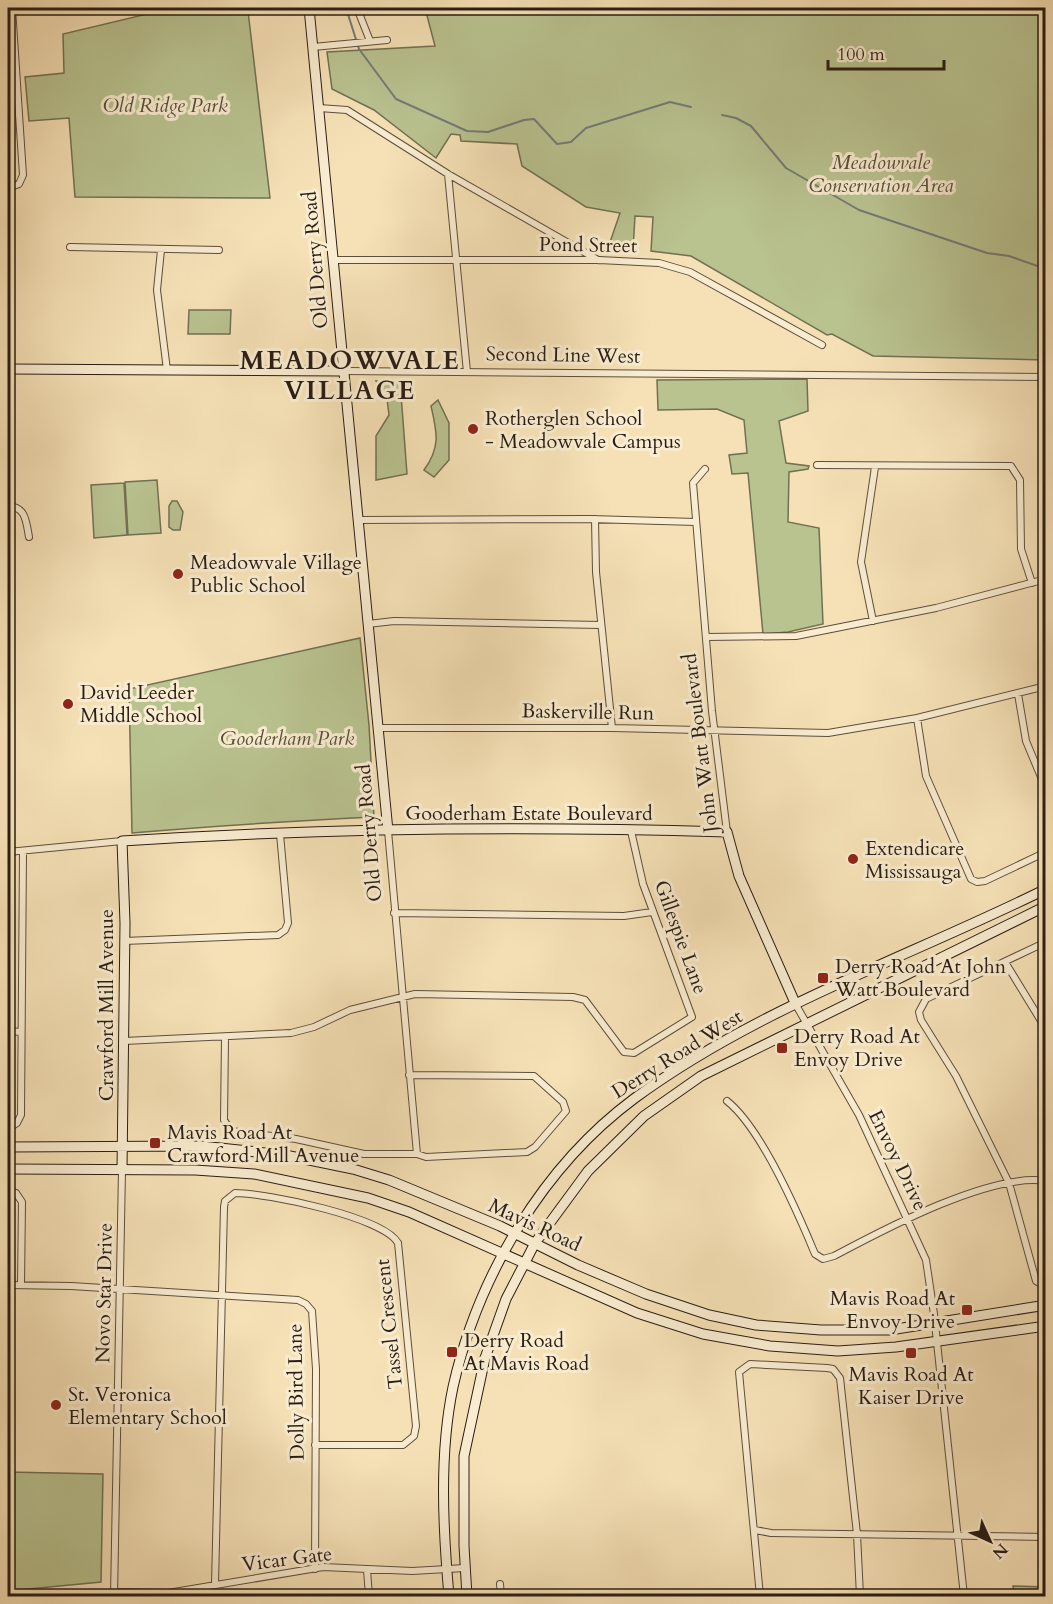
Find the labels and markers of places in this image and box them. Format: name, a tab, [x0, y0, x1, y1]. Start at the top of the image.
place label: Rotherglen School - Meadowvale Campus	[485, 405, 681, 455]
marker: Rotherglen School - Meadowvale Campus	[466, 422, 480, 436]
place label: Meadowvale Village Public School	[190, 549, 362, 599]
marker: Meadowvale Village Public School	[171, 567, 185, 581]
place label: David Leeder Middle School	[80, 679, 202, 729]
marker: David Leeder Middle School	[61, 697, 75, 711]
place label: Extendicare Mississauga	[865, 835, 964, 885]
marker: Extendicare Mississauga	[846, 852, 860, 866]
place label: Derry Road At John Watt Boulevard	[834, 953, 1007, 1003]
marker: Derry Road At John Watt Boulevard	[816, 971, 830, 985]
place label: Derry Road At Envoy Drive	[794, 1023, 920, 1073]
marker: Derry Road At Envoy Drive	[775, 1041, 789, 1055]
place label: Mavis Road At Crawford Mill Avenue	[167, 1119, 359, 1169]
marker: Mavis Road At Crawford Mill Avenue	[148, 1136, 162, 1150]
place label: Mavis Road At Envoy Drive	[830, 1285, 956, 1335]
marker: Mavis Road At Envoy Drive	[960, 1303, 974, 1317]
place label: Derry Road At Mavis Road	[464, 1327, 590, 1377]
marker: Derry Road At Mavis Road	[445, 1345, 459, 1359]
marker: Mavis Road At Kaiser Drive	[904, 1346, 918, 1360]
place label: Mavis Road At Kaiser Drive	[848, 1361, 974, 1411]
place label: St. Veronica Elementary School	[68, 1381, 227, 1431]
marker: St. Veronica Elementary School	[49, 1398, 63, 1412]

